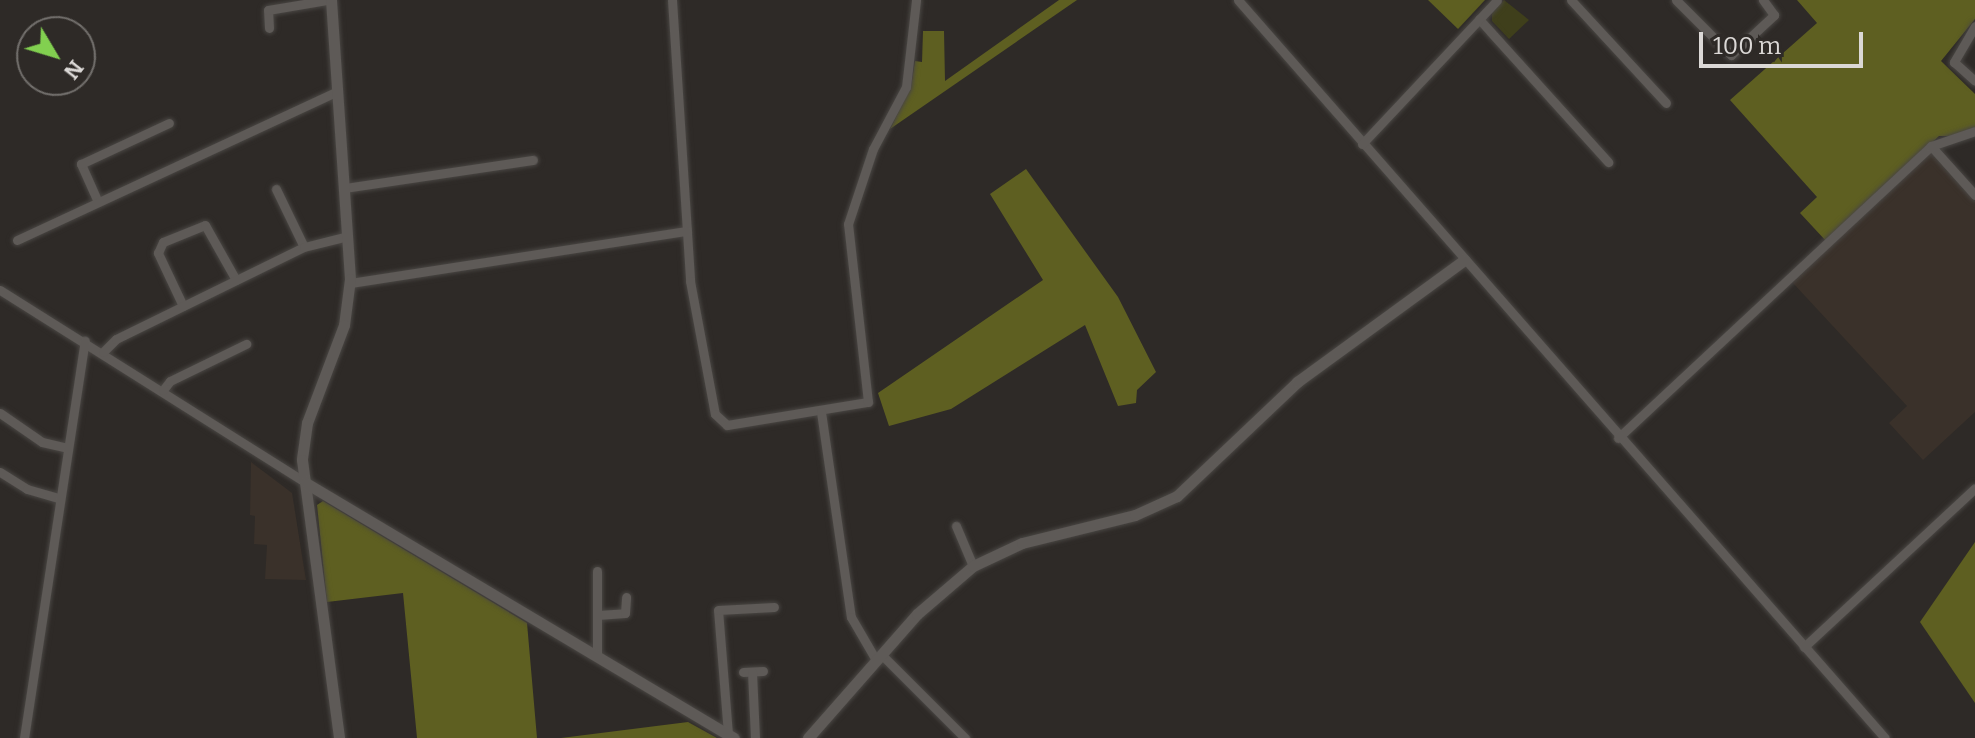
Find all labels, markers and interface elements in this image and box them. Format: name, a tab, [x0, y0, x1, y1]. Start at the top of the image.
north arrow	[16, 16, 96, 96]
scale bar	[1703, 16, 1867, 66]
text: 100 m	[1713, 32, 1781, 60]
text: N	[58, 55, 90, 85]

